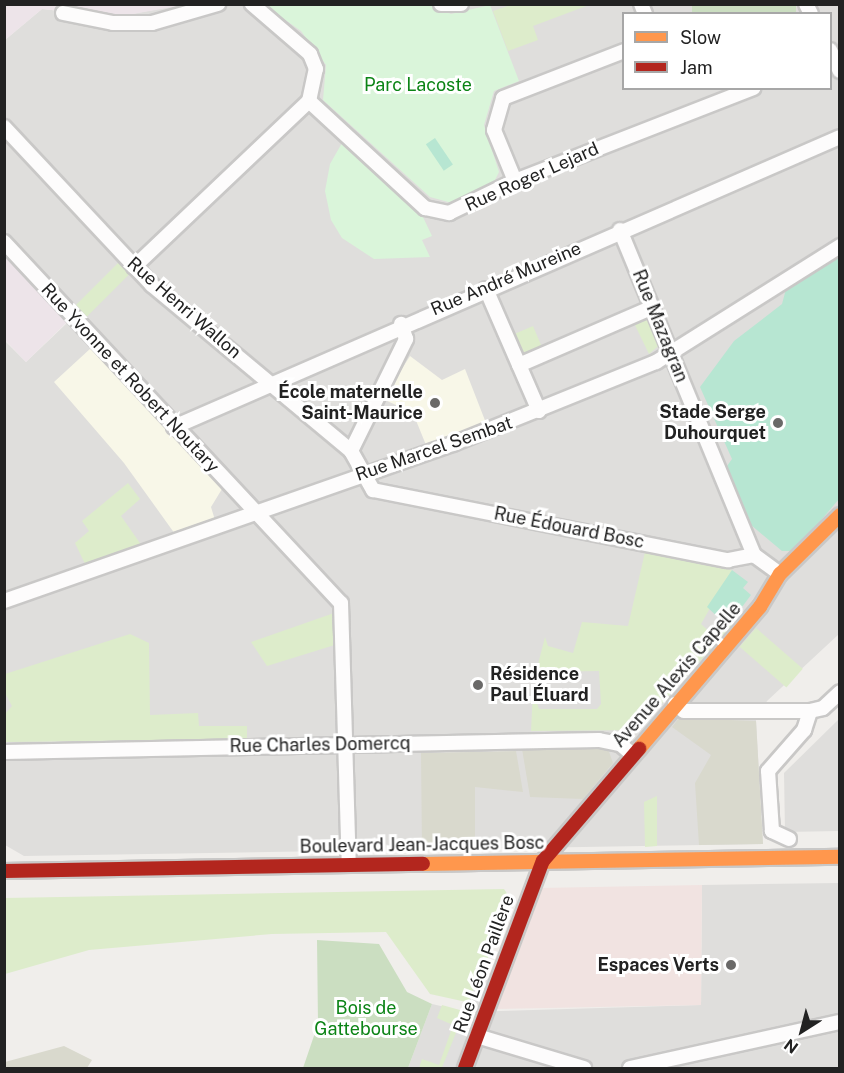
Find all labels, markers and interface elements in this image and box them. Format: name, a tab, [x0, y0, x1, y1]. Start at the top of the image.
legend	[622, 12, 832, 90]
text: Slow	[680, 27, 721, 48]
text: Jam	[680, 57, 713, 78]
park label: Parc Lacoste	[364, 74, 472, 96]
street label: Rue Roger Lejard	[462, 138, 602, 216]
street label: Rue André Mureine	[428, 238, 584, 320]
street label: Rue Henri Wallon	[122, 253, 246, 363]
street label: Rue Mazagran	[628, 266, 692, 386]
street label: Rue Yvonne et Robert Noutary	[36, 279, 224, 477]
place label: École maternelle Saint-Maurice	[278, 382, 423, 424]
marker: École maternelle Saint-Maurice	[428, 396, 442, 410]
place label: Stade Serge Duhourquet	[659, 402, 766, 444]
street label: Rue Marcel Sembat	[353, 412, 515, 486]
marker: Stade Serge Duhourquet	[771, 416, 785, 430]
street label: Rue Édouard Bosc	[492, 503, 646, 553]
street label: Avenue Alexis Capelle	[608, 598, 746, 752]
place label: Résidence Paul Éluard	[490, 664, 589, 706]
marker: Résidence Paul Éluard	[471, 678, 485, 692]
street label: Rue Charles Domercq	[229, 733, 411, 757]
street label: Boulevard Jean-Jacques Bosc	[299, 832, 545, 858]
street label: Rue Léon Paillère	[449, 892, 519, 1036]
place label: Espaces Verts	[597, 954, 719, 976]
marker: Espaces Verts	[724, 958, 738, 972]
park label: Bois de Gattebourse	[314, 998, 418, 1040]
north arrow	[772, 1001, 832, 1061]
text: N	[780, 1035, 802, 1057]

